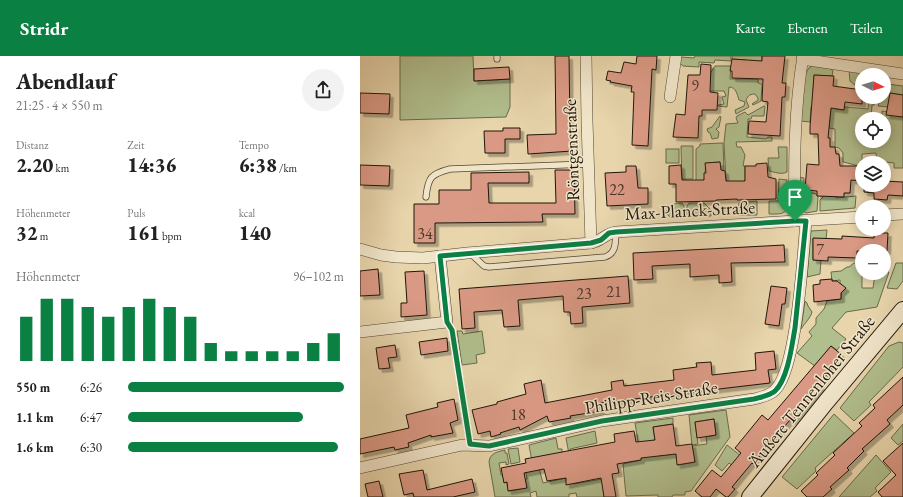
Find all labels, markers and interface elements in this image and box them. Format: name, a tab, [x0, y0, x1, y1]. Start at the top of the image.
text: Stridr	[20, 16, 68, 41]
text: Karte	[736, 19, 765, 37]
text: Ebenen	[787, 19, 828, 37]
text: Teilen	[850, 19, 883, 37]
text: Abendlauf	[16, 67, 115, 96]
north arrow	[855, 68, 891, 104]
map controls	[855, 68, 891, 280]
button: share	[302, 69, 344, 111]
house number: 9	[691, 75, 699, 96]
text: 21:25 · 4 × 550 m	[16, 97, 103, 114]
street label: Röntgenstraße	[558, 99, 584, 201]
button: locate	[855, 112, 891, 148]
text: Distanz	[16, 138, 48, 152]
text: Zeit	[127, 138, 144, 152]
text: Tempo	[239, 138, 269, 152]
text: 2.20	[16, 152, 53, 178]
text: 14:36	[127, 152, 176, 178]
text: 6:38	[239, 152, 277, 178]
button: layers	[855, 156, 891, 192]
text: km	[53, 161, 69, 175]
text: /km	[277, 161, 297, 175]
house number: 22	[609, 179, 625, 200]
pin	[778, 180, 812, 221]
icon: arrive	[784, 186, 806, 208]
street label: Max-Planck-Straße	[624, 195, 756, 225]
button: +	[855, 200, 891, 236]
text: Höhenmeter	[16, 206, 70, 220]
text: Puls	[127, 206, 145, 220]
text: kcal	[239, 206, 255, 220]
text: 32	[16, 220, 38, 246]
text: 161	[127, 220, 160, 246]
text: 140	[239, 220, 271, 246]
house number: 34	[417, 223, 433, 244]
text: m	[38, 229, 48, 243]
text: bpm	[160, 229, 182, 243]
house number: 7	[816, 239, 824, 260]
button: −	[855, 244, 891, 280]
text: Höhenmeter	[16, 268, 80, 285]
text: 96–102 m	[293, 268, 344, 285]
house number: 21	[606, 281, 622, 302]
house number: 23	[576, 283, 592, 304]
street label: Äußere Tennenloher Straße	[742, 310, 880, 473]
street label: Philipp-Reis-Straße	[583, 375, 719, 419]
text: 550 m	[16, 379, 50, 396]
text: 6:26	[80, 379, 102, 396]
house number: 18	[510, 404, 526, 425]
text: 1.1 km	[16, 409, 54, 426]
text: 6:47	[80, 409, 102, 426]
text: 1.6 km	[16, 439, 54, 456]
text: 6:30	[80, 439, 102, 456]

